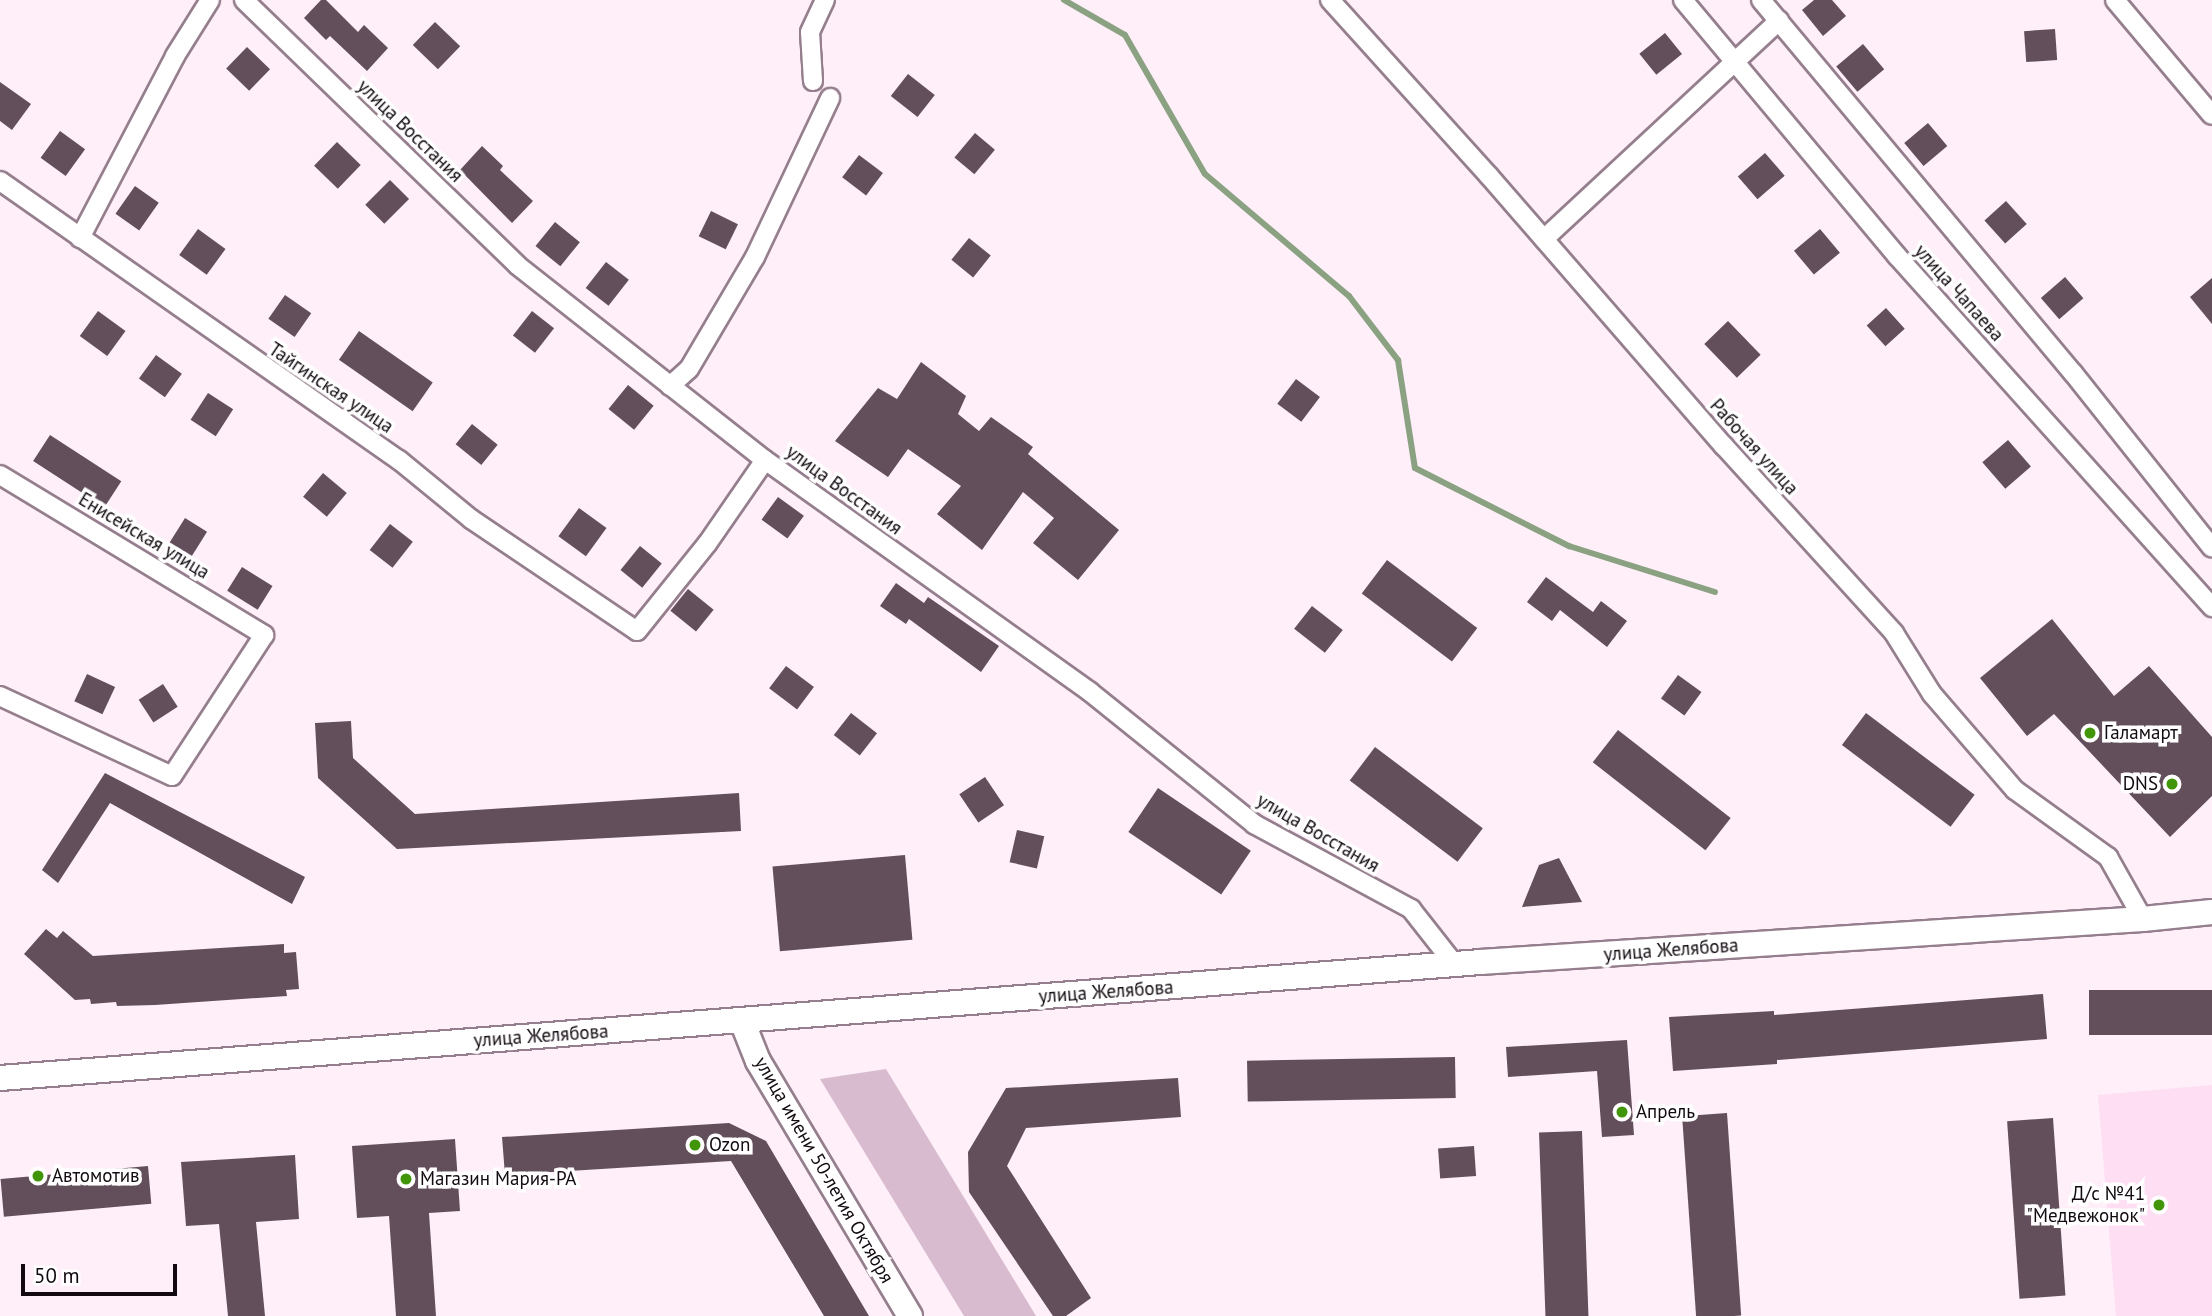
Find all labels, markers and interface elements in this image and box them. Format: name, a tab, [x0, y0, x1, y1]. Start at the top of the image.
street label: улица Восстания	[353, 75, 467, 187]
street label: улица Чапаева	[1910, 240, 2008, 346]
street label: Тайгинская улица	[264, 338, 398, 438]
street label: Рабочая улица	[1705, 394, 1803, 500]
street label: улица Восстания	[782, 440, 906, 540]
street label: Енисейская улица	[74, 488, 214, 584]
place label: Галамарт	[2104, 722, 2178, 744]
marker: Галамарт	[2082, 725, 2098, 741]
place label: DNS	[2123, 773, 2158, 795]
marker: DNS	[2164, 776, 2180, 792]
street label: улица Восстания	[1253, 789, 1383, 877]
street label: улица Желябова	[1603, 934, 1739, 966]
street label: улица Желябова	[1038, 976, 1174, 1008]
street label: улица Желябова	[473, 1020, 609, 1052]
street label: улица имени 50-летия Октября	[750, 1053, 898, 1287]
place label: Апрель	[1636, 1101, 1695, 1123]
marker: Апрель	[1614, 1104, 1630, 1120]
place label: Ozon	[709, 1134, 750, 1156]
marker: Ozon	[687, 1137, 703, 1153]
place label: Автомотив	[52, 1165, 140, 1187]
marker: Автомотив	[30, 1168, 46, 1184]
place label: Магазин Мария-РА	[420, 1168, 576, 1190]
marker: Магазин Мария-РА	[398, 1171, 414, 1187]
place label: Д/с №41 "Медвежонок"	[2027, 1183, 2145, 1227]
marker: Д/с №41 "Медвежонок"	[2151, 1197, 2167, 1213]
scale bar	[24, 1250, 180, 1294]
text: 50 m	[34, 1262, 80, 1289]

